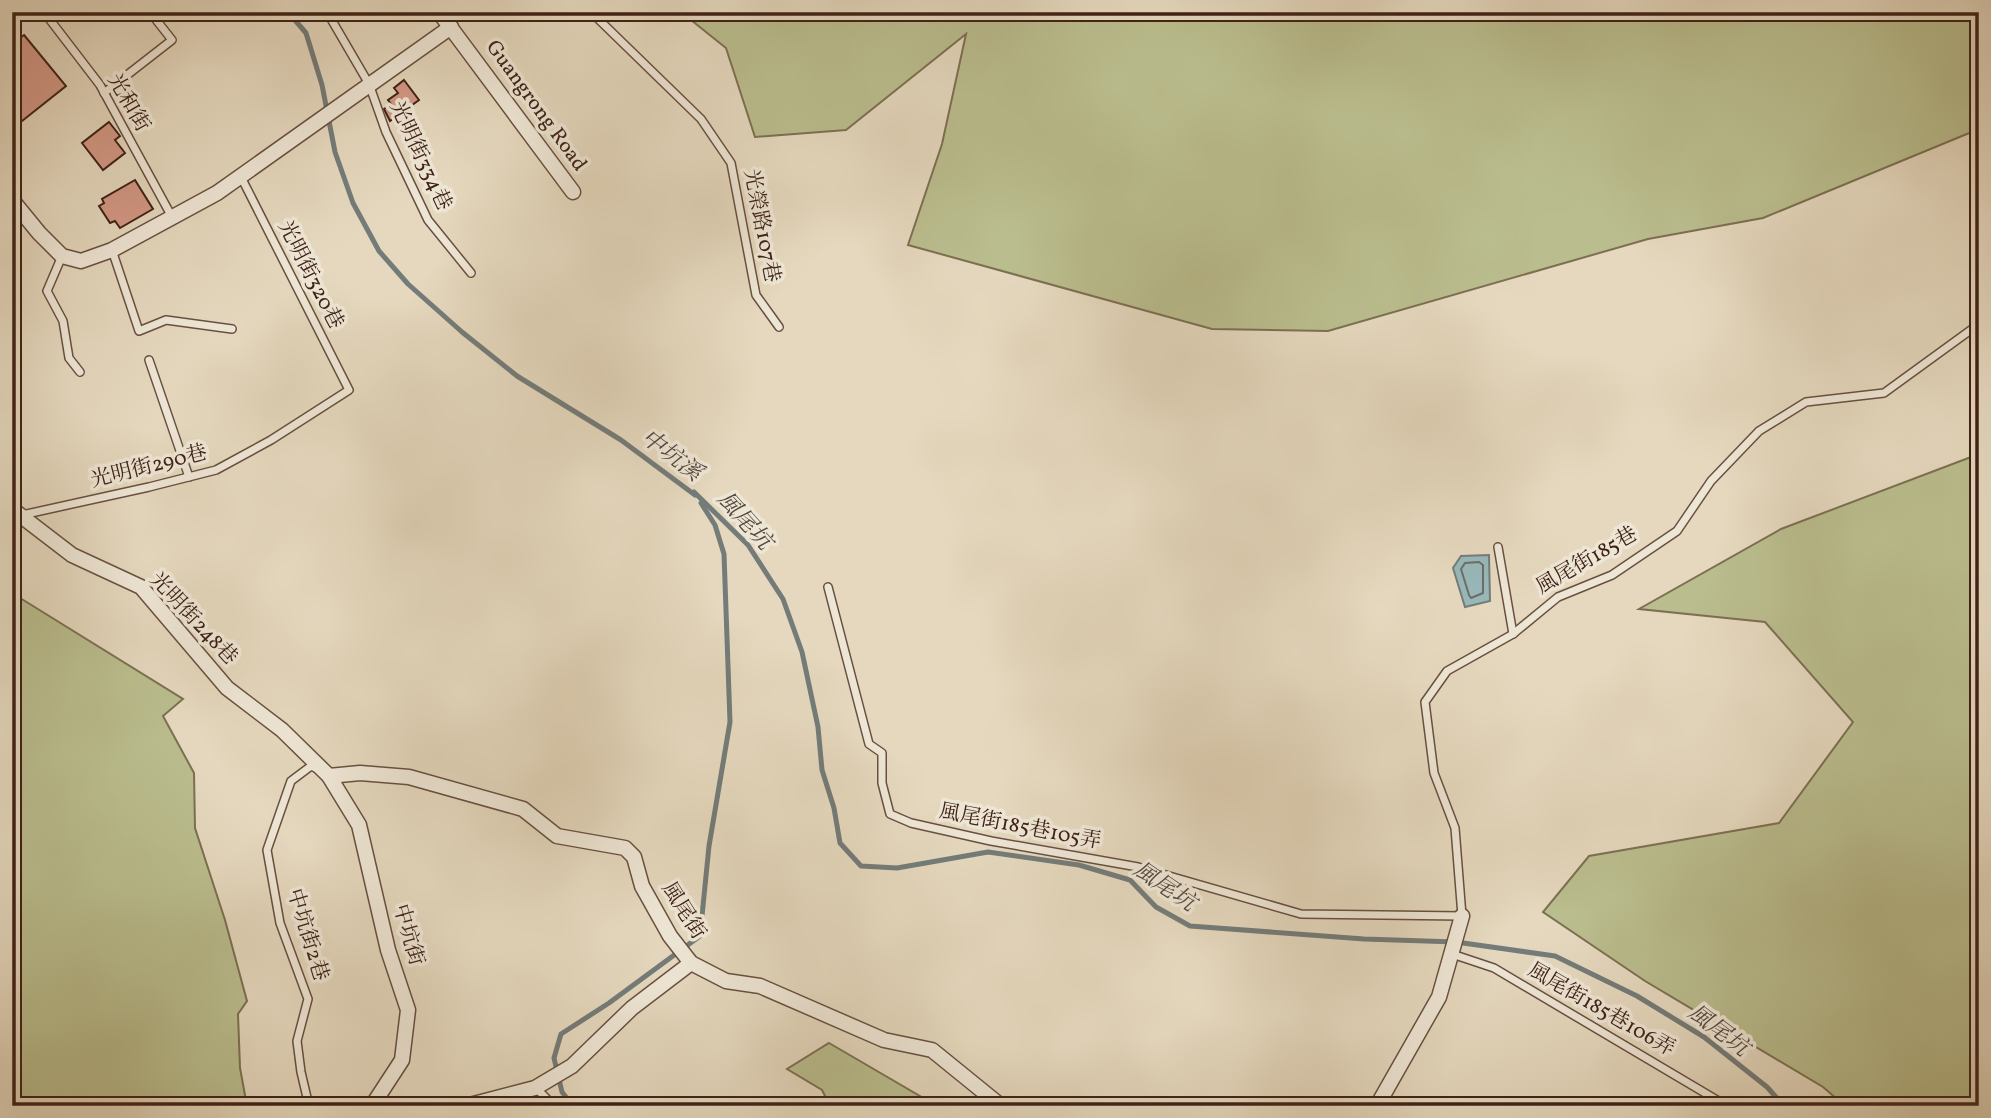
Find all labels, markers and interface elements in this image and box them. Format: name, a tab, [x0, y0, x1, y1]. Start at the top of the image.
street label: Guangrong Road	[478, 34, 594, 178]
street label: 光和街	[100, 68, 156, 138]
street label: 光明街334巷	[382, 96, 458, 216]
street label: 光榮路107巷	[736, 167, 786, 285]
street label: 光明街320巷	[270, 216, 350, 334]
water label: 中坑溪	[634, 422, 711, 491]
street label: 光明街290巷	[88, 439, 210, 495]
water label: 風尾坑	[709, 485, 781, 560]
street label: 風尾街185巷	[1531, 520, 1643, 602]
street label: 光明街248巷	[142, 566, 244, 672]
street label: 風尾街185巷105弄	[937, 797, 1103, 857]
water label: 風尾坑	[1126, 854, 1204, 921]
street label: 風尾街	[654, 877, 712, 945]
street label: 中坑街2巷	[279, 885, 335, 985]
street label: 中坑街	[385, 901, 431, 969]
street label: 風尾街185巷106弄	[1522, 956, 1680, 1064]
water label: 風尾坑	[1681, 997, 1758, 1066]

